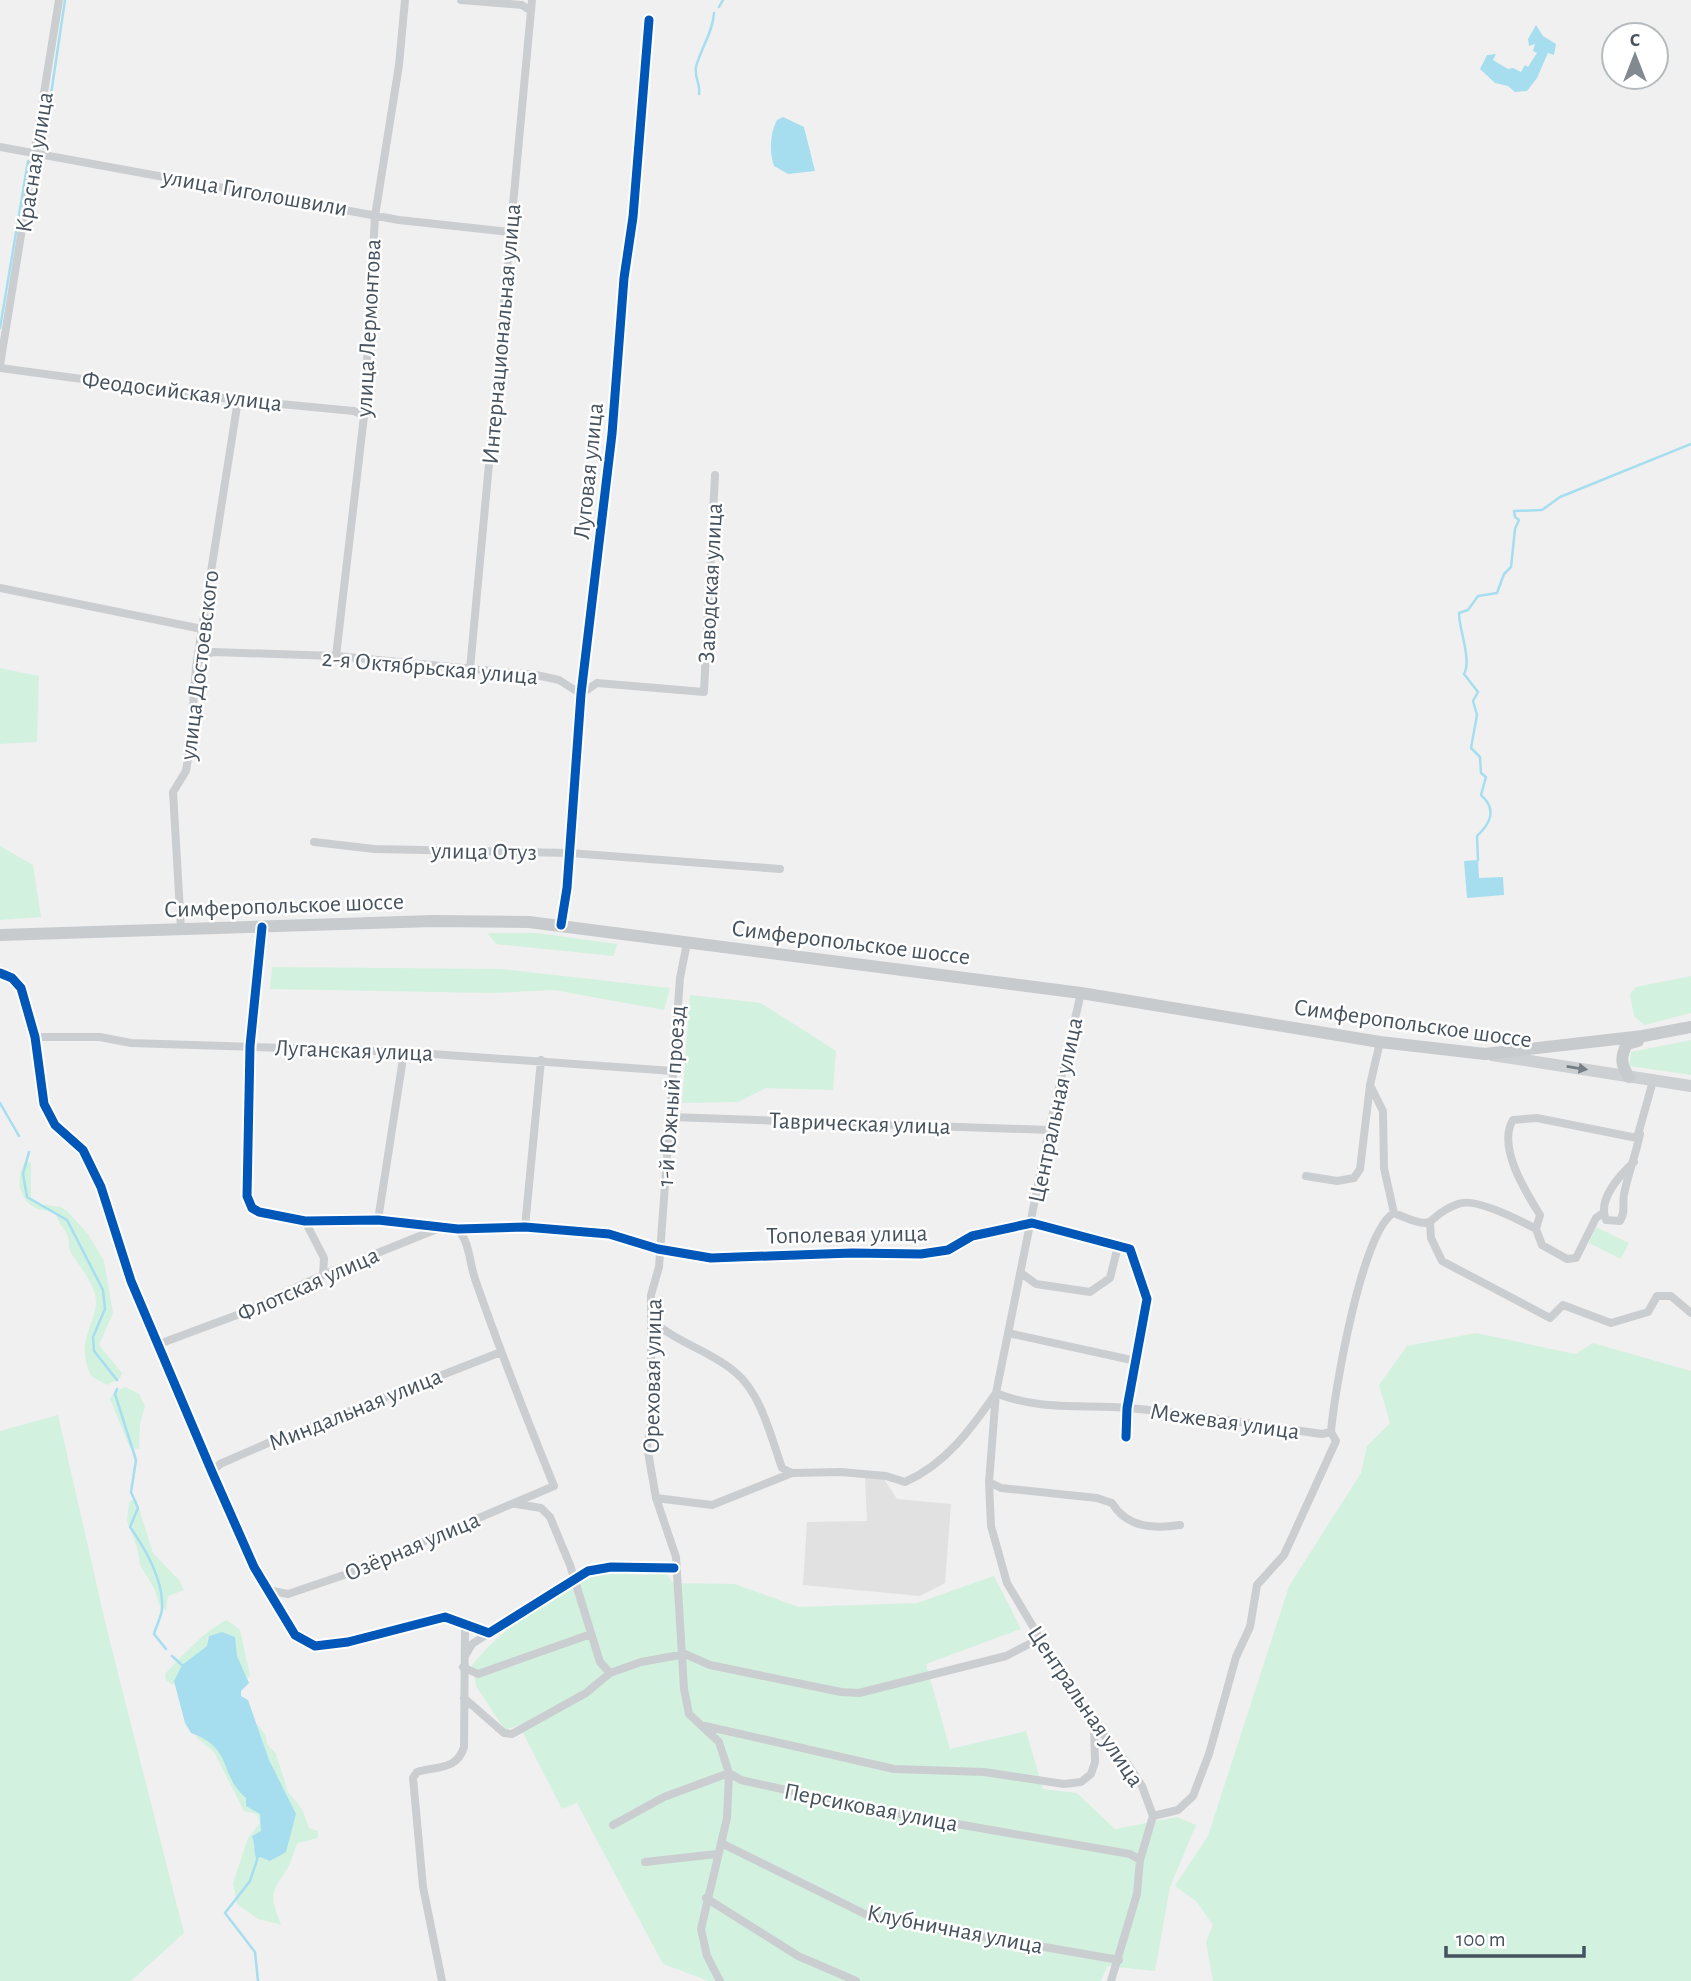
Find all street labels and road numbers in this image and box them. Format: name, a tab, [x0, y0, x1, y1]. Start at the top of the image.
street label: Красная улица	[12, 90, 58, 234]
street label: улица Гиголошвили	[159, 165, 349, 221]
street label: Интернациональная улица	[479, 203, 525, 465]
street label: улица Лермонтова	[352, 238, 386, 419]
street label: Феодосийская улица	[80, 368, 283, 416]
street label: Луговая улица	[570, 402, 608, 541]
street label: Заводская улица	[695, 502, 727, 664]
street label: улица Достоевского	[176, 569, 224, 762]
street label: 2-я Октябрьская улица	[321, 647, 539, 689]
street label: улица Отуз	[430, 839, 537, 865]
street label: Симферопольское шоссе	[164, 890, 404, 922]
street label: Симферопольское шоссе	[730, 916, 972, 970]
street label: Симферопольское шоссе	[1292, 995, 1533, 1053]
street label: 1-й Южный проезд	[654, 1005, 690, 1188]
street label: Центральная улица	[1025, 1015, 1087, 1205]
street label: Луганская улица	[274, 1036, 434, 1066]
street label: Таврическая улица	[769, 1109, 951, 1139]
street label: Тополевая улица	[766, 1222, 928, 1248]
street label: Флотская улица	[234, 1243, 383, 1327]
street label: Ореховая улица	[640, 1298, 666, 1454]
street label: Миндальная улица	[265, 1364, 445, 1456]
street label: Межевая улица	[1149, 1400, 1301, 1444]
street label: Озёрная улица	[341, 1508, 484, 1586]
street label: Центральная улица	[1022, 1622, 1148, 1792]
street label: Персиковая улица	[782, 1779, 960, 1837]
street label: Клубничная улица	[865, 1901, 1045, 1959]

